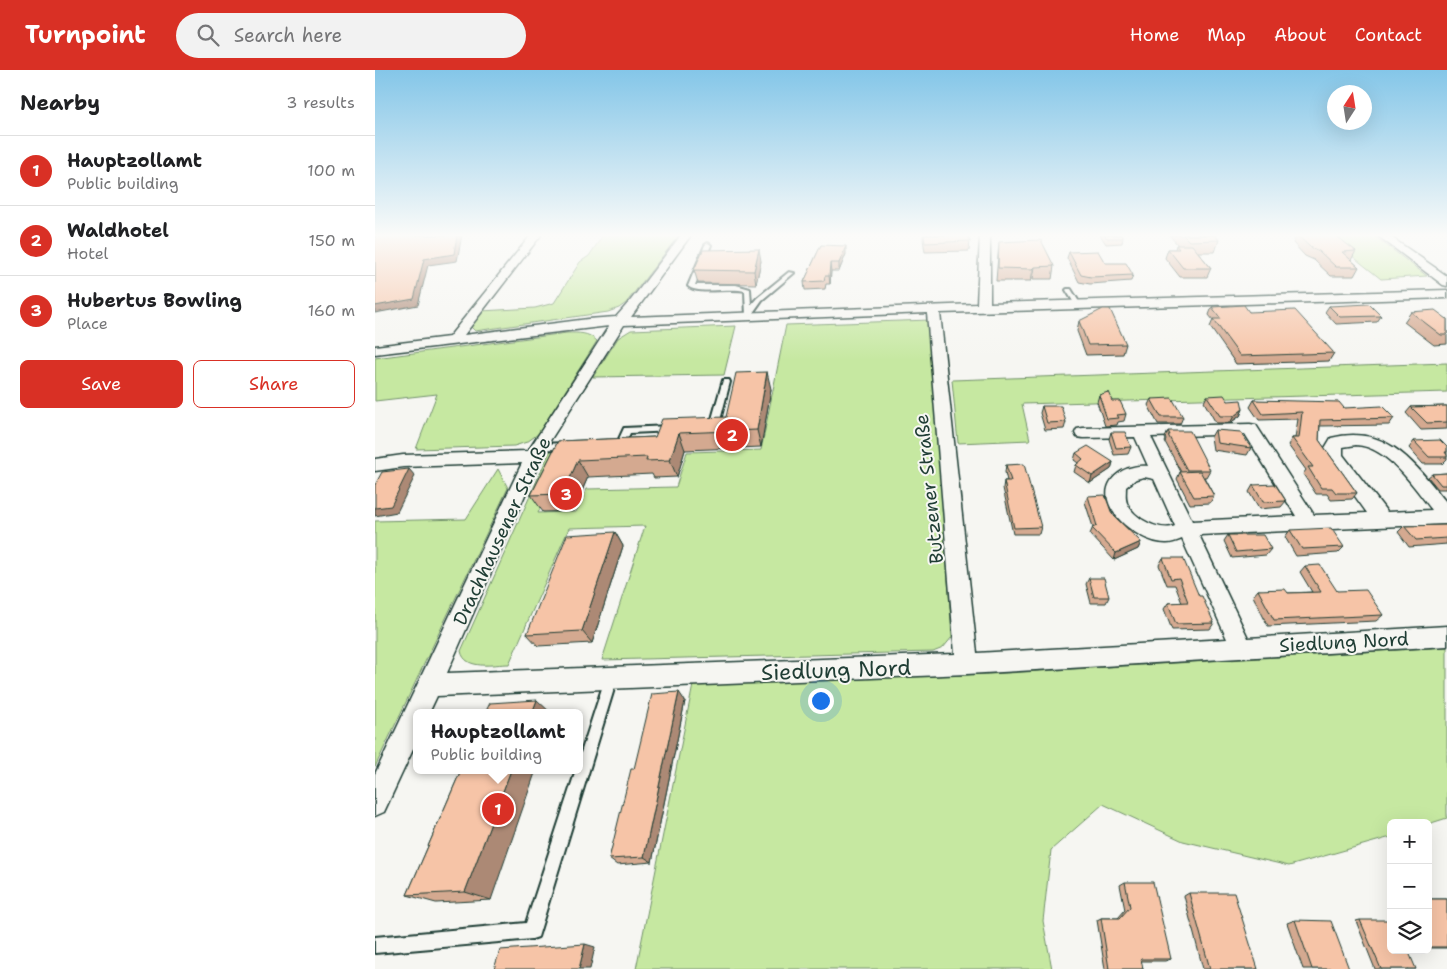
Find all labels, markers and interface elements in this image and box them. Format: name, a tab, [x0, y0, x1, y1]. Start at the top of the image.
search box	[176, 13, 526, 58]
text: Turnpoint	[25, 19, 146, 51]
icon: search	[194, 21, 222, 49]
text: Search here	[234, 23, 342, 48]
text: Home	[1130, 23, 1179, 47]
text: Map	[1207, 23, 1246, 47]
text: About	[1274, 23, 1327, 47]
text: Contact	[1355, 23, 1422, 47]
north arrow	[1327, 85, 1372, 130]
text: Nearby	[20, 89, 100, 117]
text: 3 results	[286, 92, 355, 113]
text: Hauptzollamt	[67, 148, 202, 173]
text: 1	[32, 160, 40, 181]
text: 100 m	[307, 160, 355, 181]
text: Public building	[67, 173, 179, 194]
text: Waldhotel	[67, 218, 169, 243]
text: 2	[30, 230, 42, 251]
text: 150 m	[308, 230, 355, 251]
text: Hotel	[67, 243, 108, 264]
text: Hubertus Bowling	[67, 288, 242, 313]
text: 3	[30, 300, 42, 321]
text: 160 m	[308, 300, 355, 321]
text: Place	[67, 313, 108, 334]
button: Save	[20, 360, 183, 408]
button: Share	[193, 360, 355, 408]
street label: Butzener Straße	[909, 413, 949, 565]
pin: 2	[716, 416, 748, 454]
street label: Drachhausener Straße	[447, 433, 557, 629]
pin: 3	[550, 475, 582, 513]
street label: Siedlung Nord	[1279, 626, 1409, 658]
street label: Siedlung Nord	[760, 653, 912, 687]
your location	[808, 688, 834, 714]
popup	[413, 709, 583, 774]
text: Hauptzollamt	[431, 719, 565, 744]
text: Public building	[431, 744, 542, 765]
pin: 1	[482, 790, 514, 828]
map controls	[1387, 819, 1432, 954]
button: +	[1387, 819, 1432, 864]
button: −	[1387, 864, 1432, 909]
button: layers	[1387, 909, 1432, 954]

